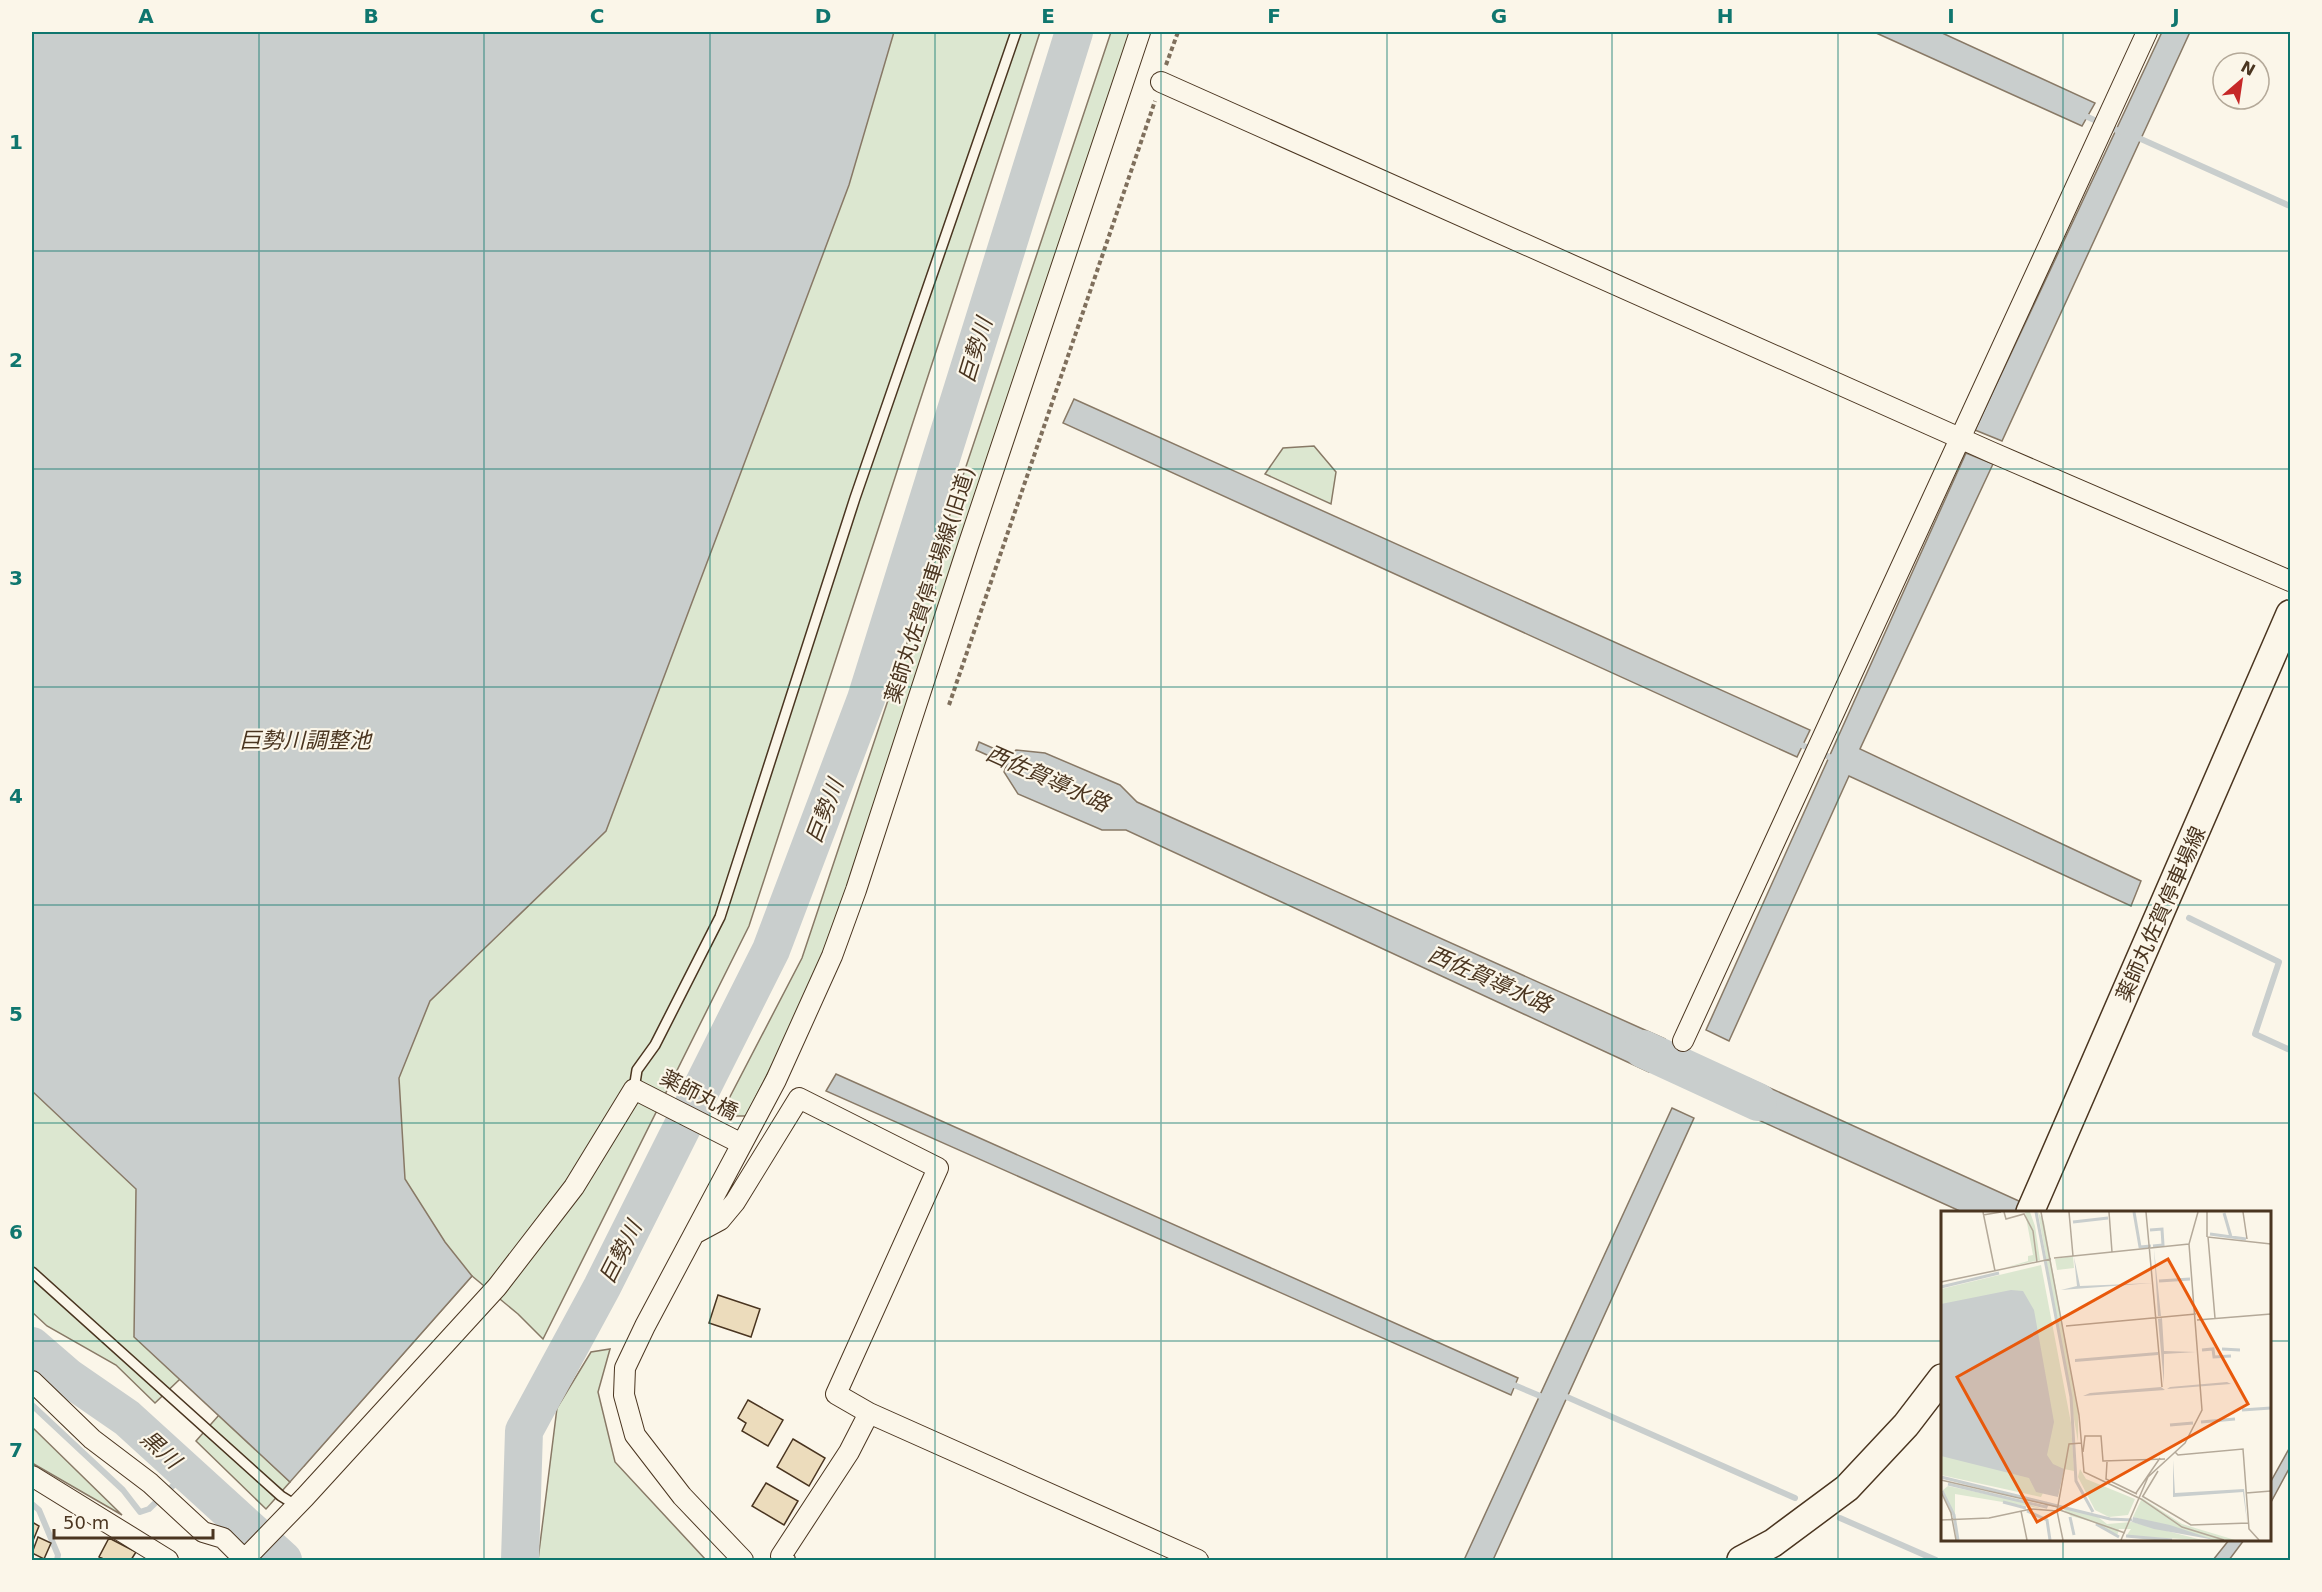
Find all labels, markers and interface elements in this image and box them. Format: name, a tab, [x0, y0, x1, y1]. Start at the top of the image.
text: A	[138, 4, 154, 28]
text: B	[363, 4, 379, 28]
text: C	[590, 4, 604, 28]
text: D	[815, 4, 831, 28]
text: E	[1041, 4, 1055, 28]
text: F	[1267, 4, 1281, 28]
text: G	[1491, 4, 1507, 28]
text: H	[1717, 4, 1733, 28]
text: I	[1947, 4, 1955, 28]
text: J	[2170, 4, 2180, 28]
north arrow	[2211, 51, 2271, 111]
text: N	[2238, 57, 2258, 80]
text: 1	[9, 130, 23, 154]
water label: 巨勢川	[954, 313, 998, 385]
text: 2	[9, 348, 23, 372]
street label: 薬師丸佐賀停車場線(旧道)	[880, 464, 980, 706]
text: 3	[9, 566, 23, 590]
water label: 巨勢川調整池	[239, 728, 373, 753]
water label: 西佐賀導水路	[982, 740, 1115, 818]
water label: 巨勢川	[801, 774, 849, 846]
text: 4	[9, 784, 23, 808]
street label: 薬師丸佐賀停車場線	[2112, 823, 2210, 1005]
water label: 西佐賀導水路	[1424, 941, 1557, 1019]
text: 5	[9, 1002, 23, 1026]
street label: 薬師丸橋	[656, 1065, 742, 1125]
inset map	[1941, 1211, 2271, 1541]
water label: 巨勢川	[594, 1215, 647, 1287]
text: 6	[9, 1220, 23, 1244]
water label: 黒川	[136, 1425, 187, 1475]
text: 7	[9, 1438, 23, 1462]
scale bar	[54, 1502, 213, 1540]
text: 50 m	[63, 1512, 109, 1533]

